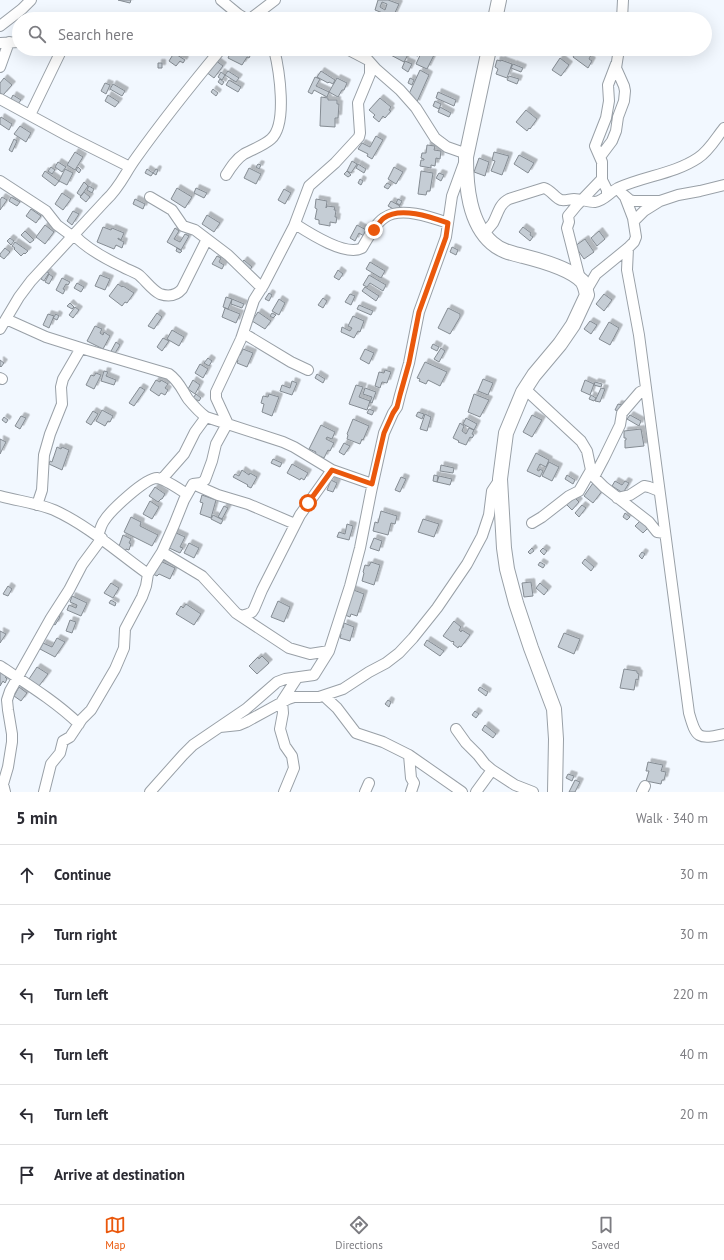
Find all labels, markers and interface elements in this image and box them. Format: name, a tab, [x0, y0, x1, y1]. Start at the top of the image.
search box	[12, 12, 712, 56]
icon: search	[26, 23, 48, 45]
text: Search here	[58, 25, 134, 44]
route end	[365, 221, 383, 239]
route start	[299, 494, 317, 512]
text: 5 min	[16, 807, 57, 829]
text: Walk · 340 m	[636, 810, 708, 827]
icon: ahead	[16, 864, 38, 886]
text: Continue	[54, 865, 111, 884]
text: 30 m	[680, 866, 708, 883]
icon: right	[16, 924, 38, 946]
text: Turn right	[54, 925, 117, 944]
text: 30 m	[680, 926, 708, 943]
icon: left	[16, 984, 38, 1006]
text: Turn left	[54, 985, 108, 1004]
text: 220 m	[673, 986, 708, 1003]
icon: left	[16, 1044, 38, 1066]
text: Turn left	[54, 1045, 108, 1064]
text: 40 m	[680, 1046, 708, 1063]
icon: left	[16, 1104, 38, 1126]
text: Turn left	[54, 1105, 108, 1124]
text: 20 m	[680, 1106, 708, 1123]
icon: arrive	[16, 1164, 38, 1186]
text: Arrive at destination	[54, 1165, 185, 1184]
tab: Map	[104, 1214, 126, 1252]
tab: Directions	[335, 1214, 383, 1252]
tab: Saved	[592, 1214, 620, 1252]

